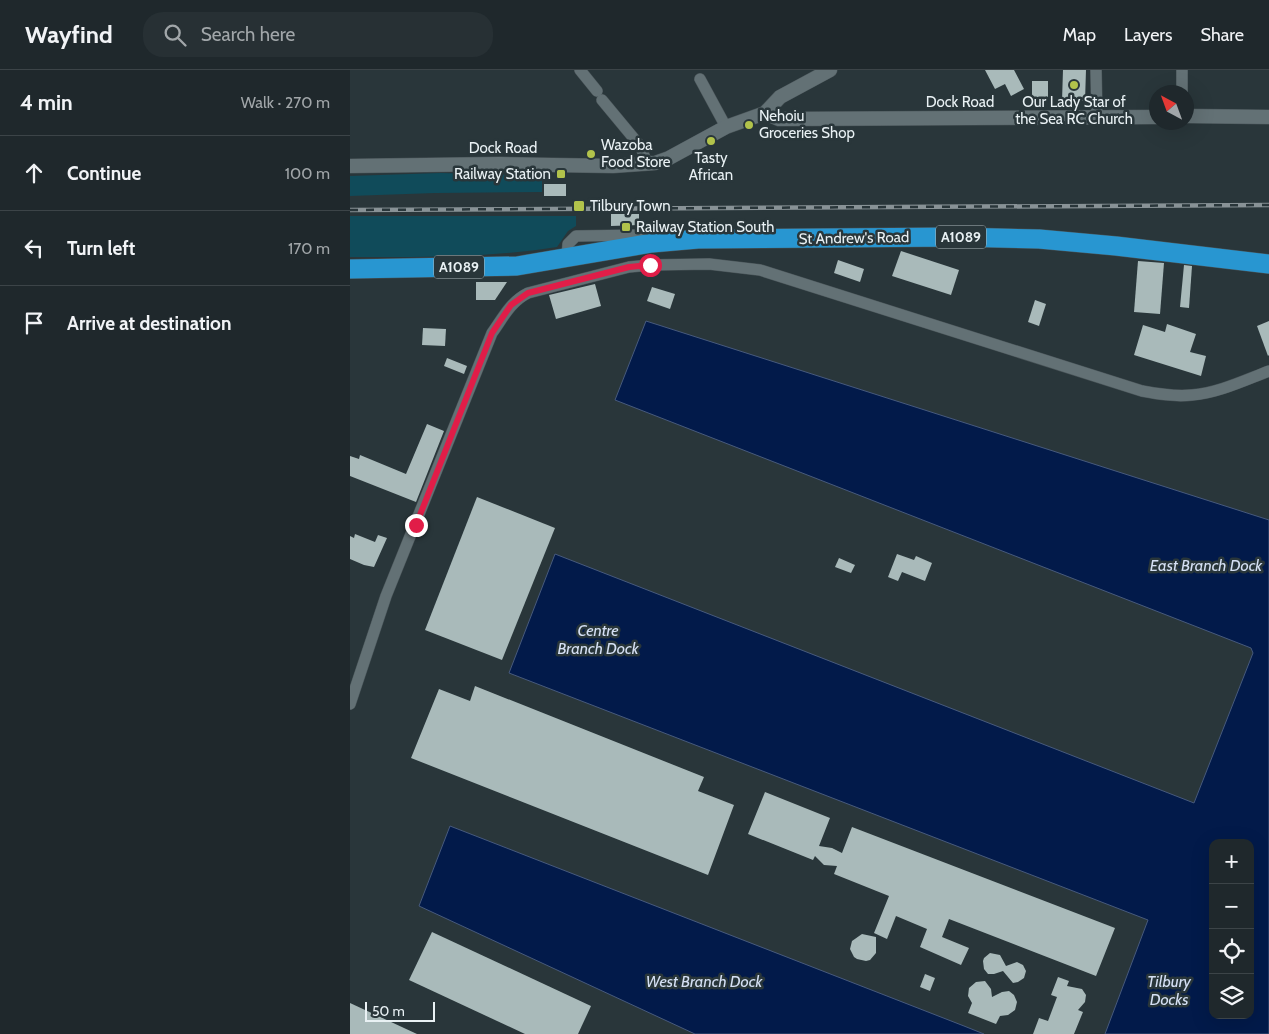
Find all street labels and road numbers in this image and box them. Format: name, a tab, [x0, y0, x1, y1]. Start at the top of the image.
street label: Dock Road	[926, 93, 994, 111]
street label: Dock Road	[469, 139, 537, 157]
road number: A1089	[936, 226, 986, 248]
street label: St Andrew's Road	[799, 228, 909, 248]
road number: A1089	[434, 256, 484, 278]

